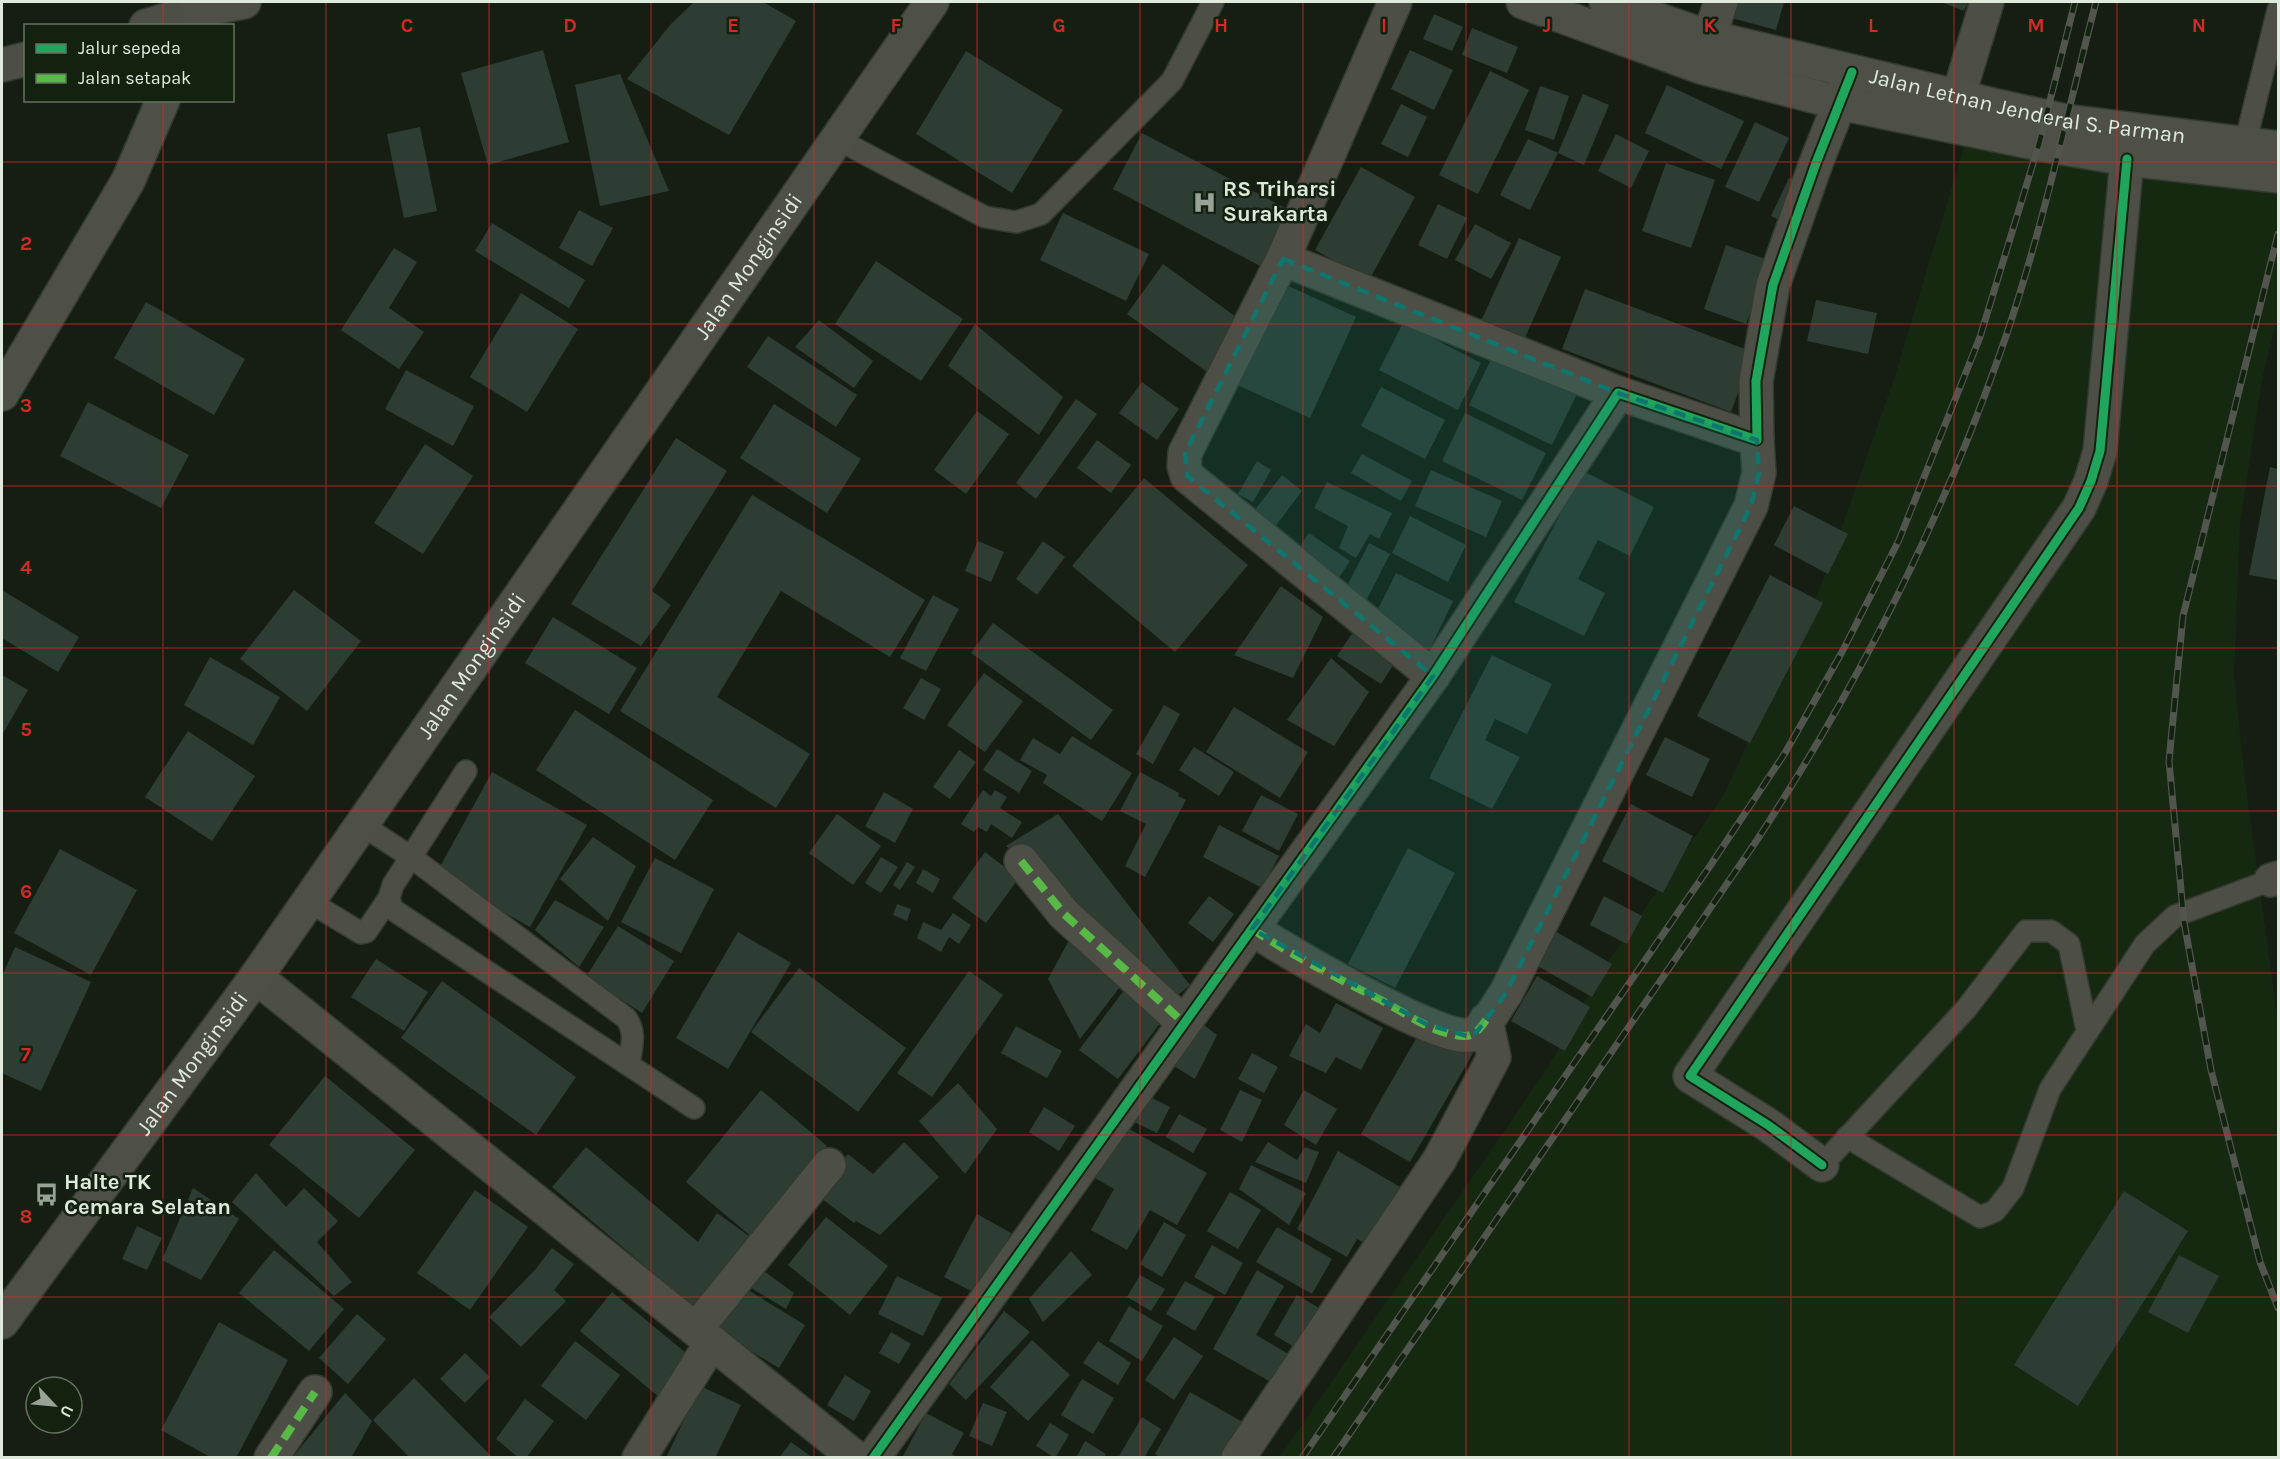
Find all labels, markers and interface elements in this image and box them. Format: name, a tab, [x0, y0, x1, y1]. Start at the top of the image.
text: C	[401, 14, 413, 37]
text: D	[563, 14, 577, 37]
text: E	[727, 14, 739, 37]
text: F	[891, 14, 902, 37]
text: G	[1052, 14, 1066, 37]
text: H	[1214, 14, 1228, 37]
text: I	[1381, 14, 1387, 37]
text: J	[1543, 14, 1551, 37]
text: K	[1703, 14, 1717, 37]
text: L	[1868, 14, 1878, 37]
text: M	[2027, 14, 2045, 37]
text: N	[2192, 14, 2206, 37]
legend	[24, 24, 234, 102]
text: Jalur sepeda	[78, 37, 181, 59]
street label: Jalan Letnan Jenderal S. Parman	[1867, 63, 2187, 149]
text: Jalan setapak	[78, 67, 191, 89]
place label: RS Triharsi Surakarta	[1223, 176, 1336, 227]
street label: Jalan Monginsidi	[689, 188, 808, 344]
hospital icon: RS Triharsi Surakarta	[1192, 189, 1218, 215]
text: 2	[20, 232, 32, 255]
text: 3	[20, 394, 32, 417]
text: 4	[20, 556, 32, 579]
street label: Jalan Monginsidi	[412, 588, 531, 744]
text: 5	[20, 718, 32, 741]
text: 6	[20, 880, 32, 903]
street label: Jalan Monginsidi	[131, 987, 254, 1140]
text: 7	[21, 1043, 31, 1066]
place label: Halte TK Cemara Selatan	[64, 1169, 231, 1220]
bus stop icon: Halte TK Cemara Selatan	[33, 1182, 59, 1208]
text: 8	[20, 1205, 32, 1228]
north arrow	[24, 1375, 84, 1435]
text: U	[56, 1402, 78, 1420]

